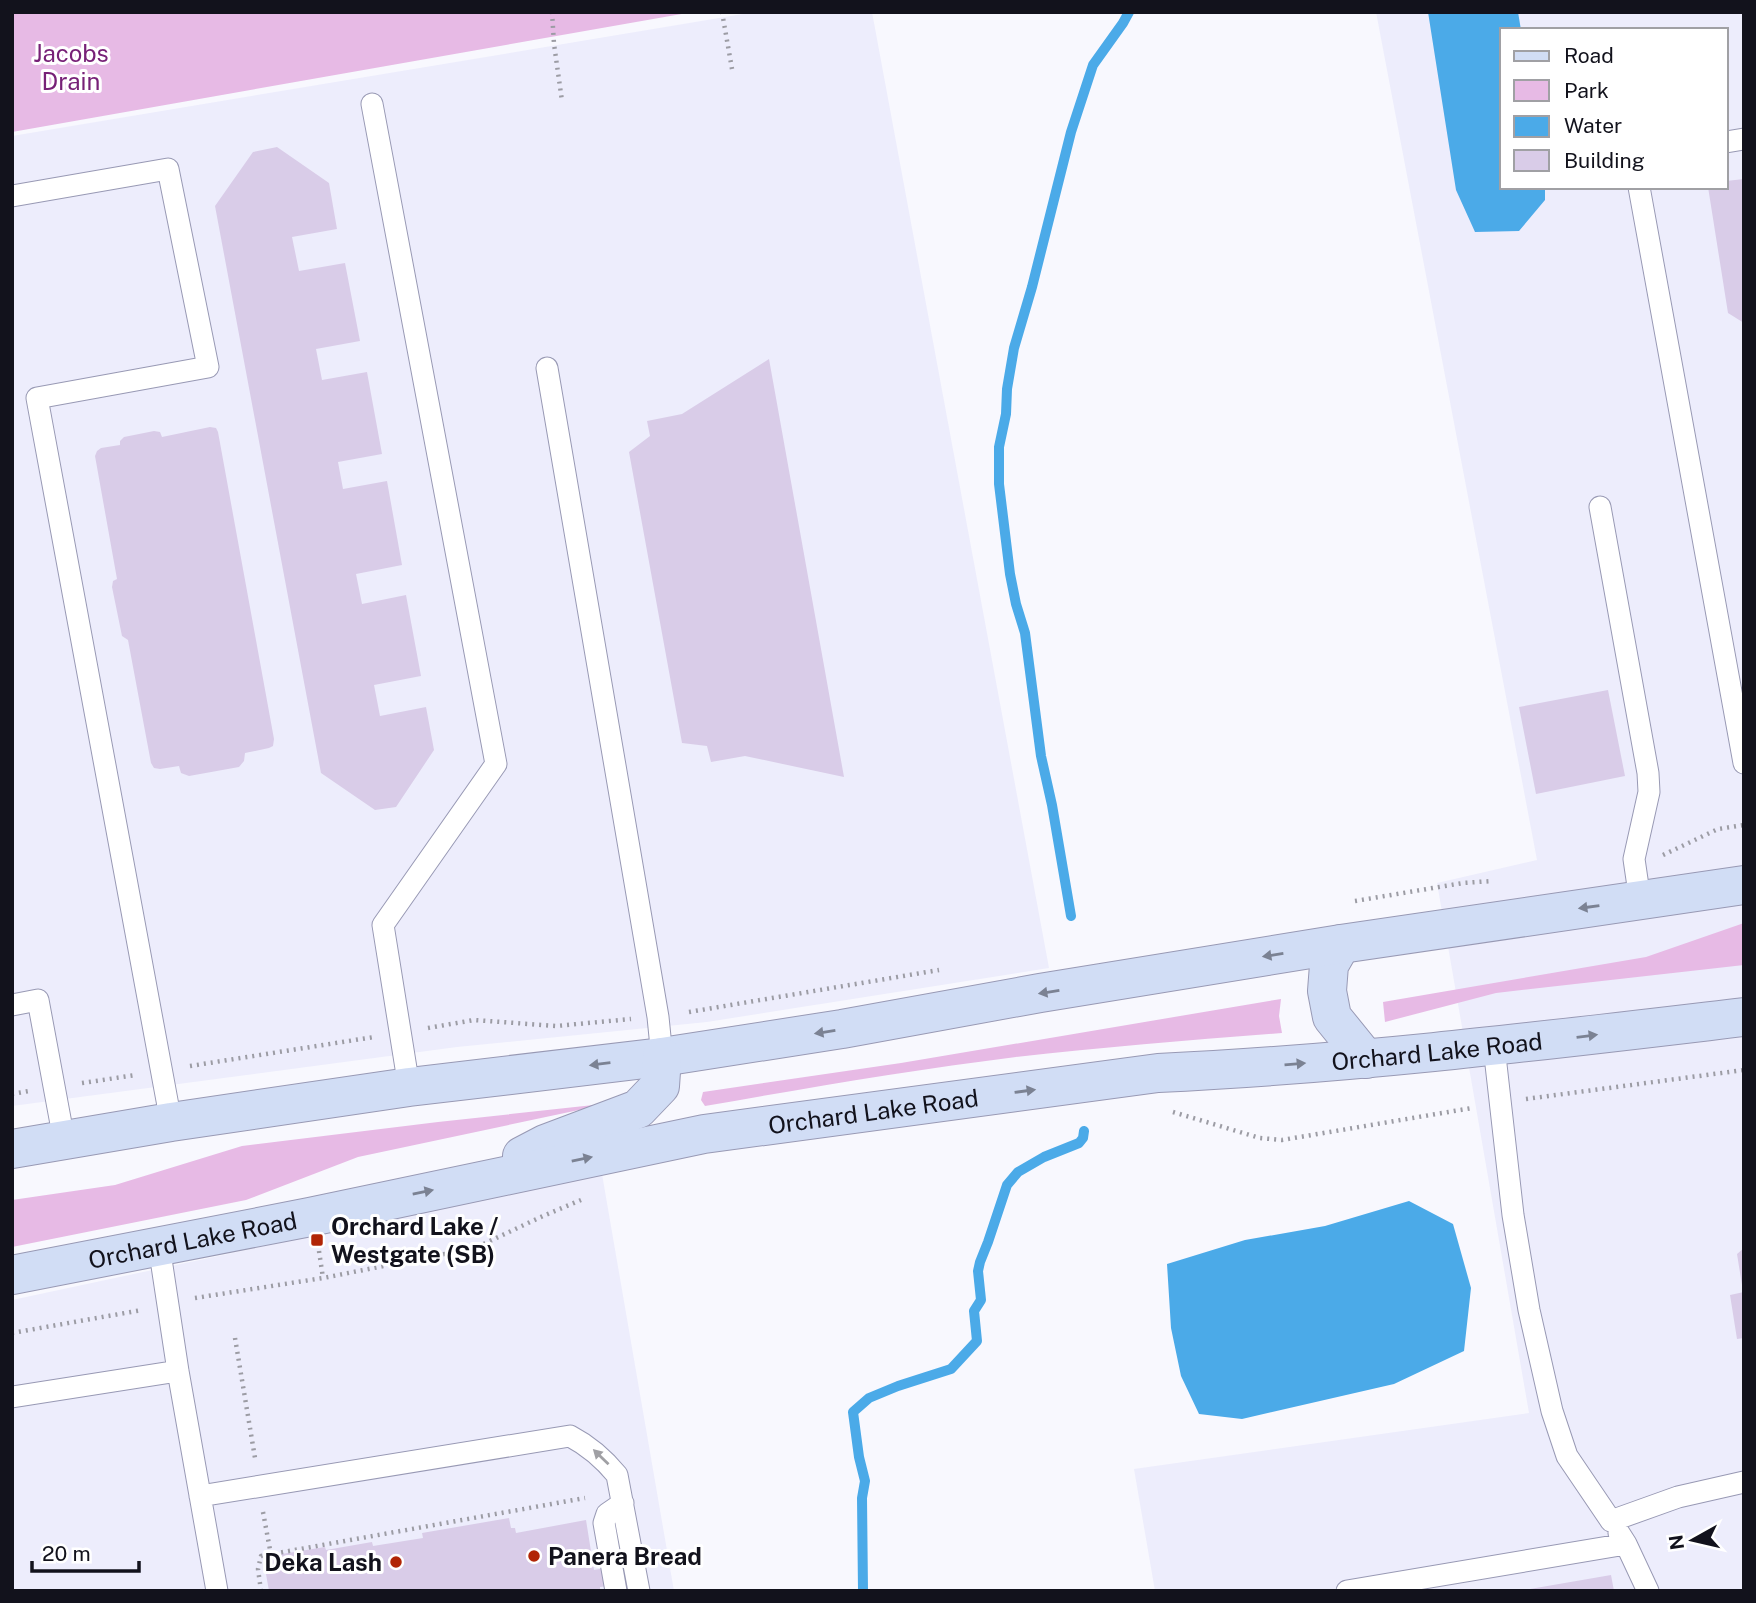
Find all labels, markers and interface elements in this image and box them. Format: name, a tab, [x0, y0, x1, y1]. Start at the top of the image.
legend	[1500, 28, 1728, 189]
park label: Jacobs Drain	[33, 39, 109, 95]
text: Road	[1564, 43, 1614, 68]
text: Park	[1564, 78, 1609, 103]
text: Water	[1564, 113, 1622, 138]
text: Building	[1564, 148, 1645, 173]
one-way arrow	[1578, 902, 1600, 913]
one-way arrow	[1262, 950, 1284, 961]
one-way arrow	[1038, 987, 1060, 998]
one-way arrow	[814, 1027, 836, 1038]
street label: Orchard Lake Road	[1330, 1027, 1544, 1075]
one-way arrow	[1576, 1030, 1598, 1041]
one-way arrow	[1284, 1058, 1306, 1069]
one-way arrow	[588, 1059, 610, 1070]
street label: Orchard Lake Road	[766, 1083, 980, 1139]
one-way arrow	[1014, 1085, 1036, 1096]
one-way arrow	[571, 1154, 593, 1165]
one-way arrow	[412, 1187, 434, 1198]
street label: Orchard Lake Road	[86, 1206, 299, 1274]
place label: Orchard Lake / Westgate (SB)	[331, 1212, 498, 1268]
marker: Orchard Lake / Westgate (SB)	[309, 1232, 325, 1248]
one-way arrow	[593, 1450, 610, 1466]
north arrow	[1658, 1505, 1728, 1575]
scale bar	[32, 1530, 138, 1574]
text: N	[1664, 1533, 1688, 1551]
text: 20 m	[42, 1541, 91, 1566]
place label: Panera Bread	[548, 1542, 702, 1570]
place label: Deka Lash	[264, 1548, 382, 1576]
marker: Panera Bread	[526, 1548, 542, 1564]
marker: Deka Lash	[388, 1554, 404, 1570]

